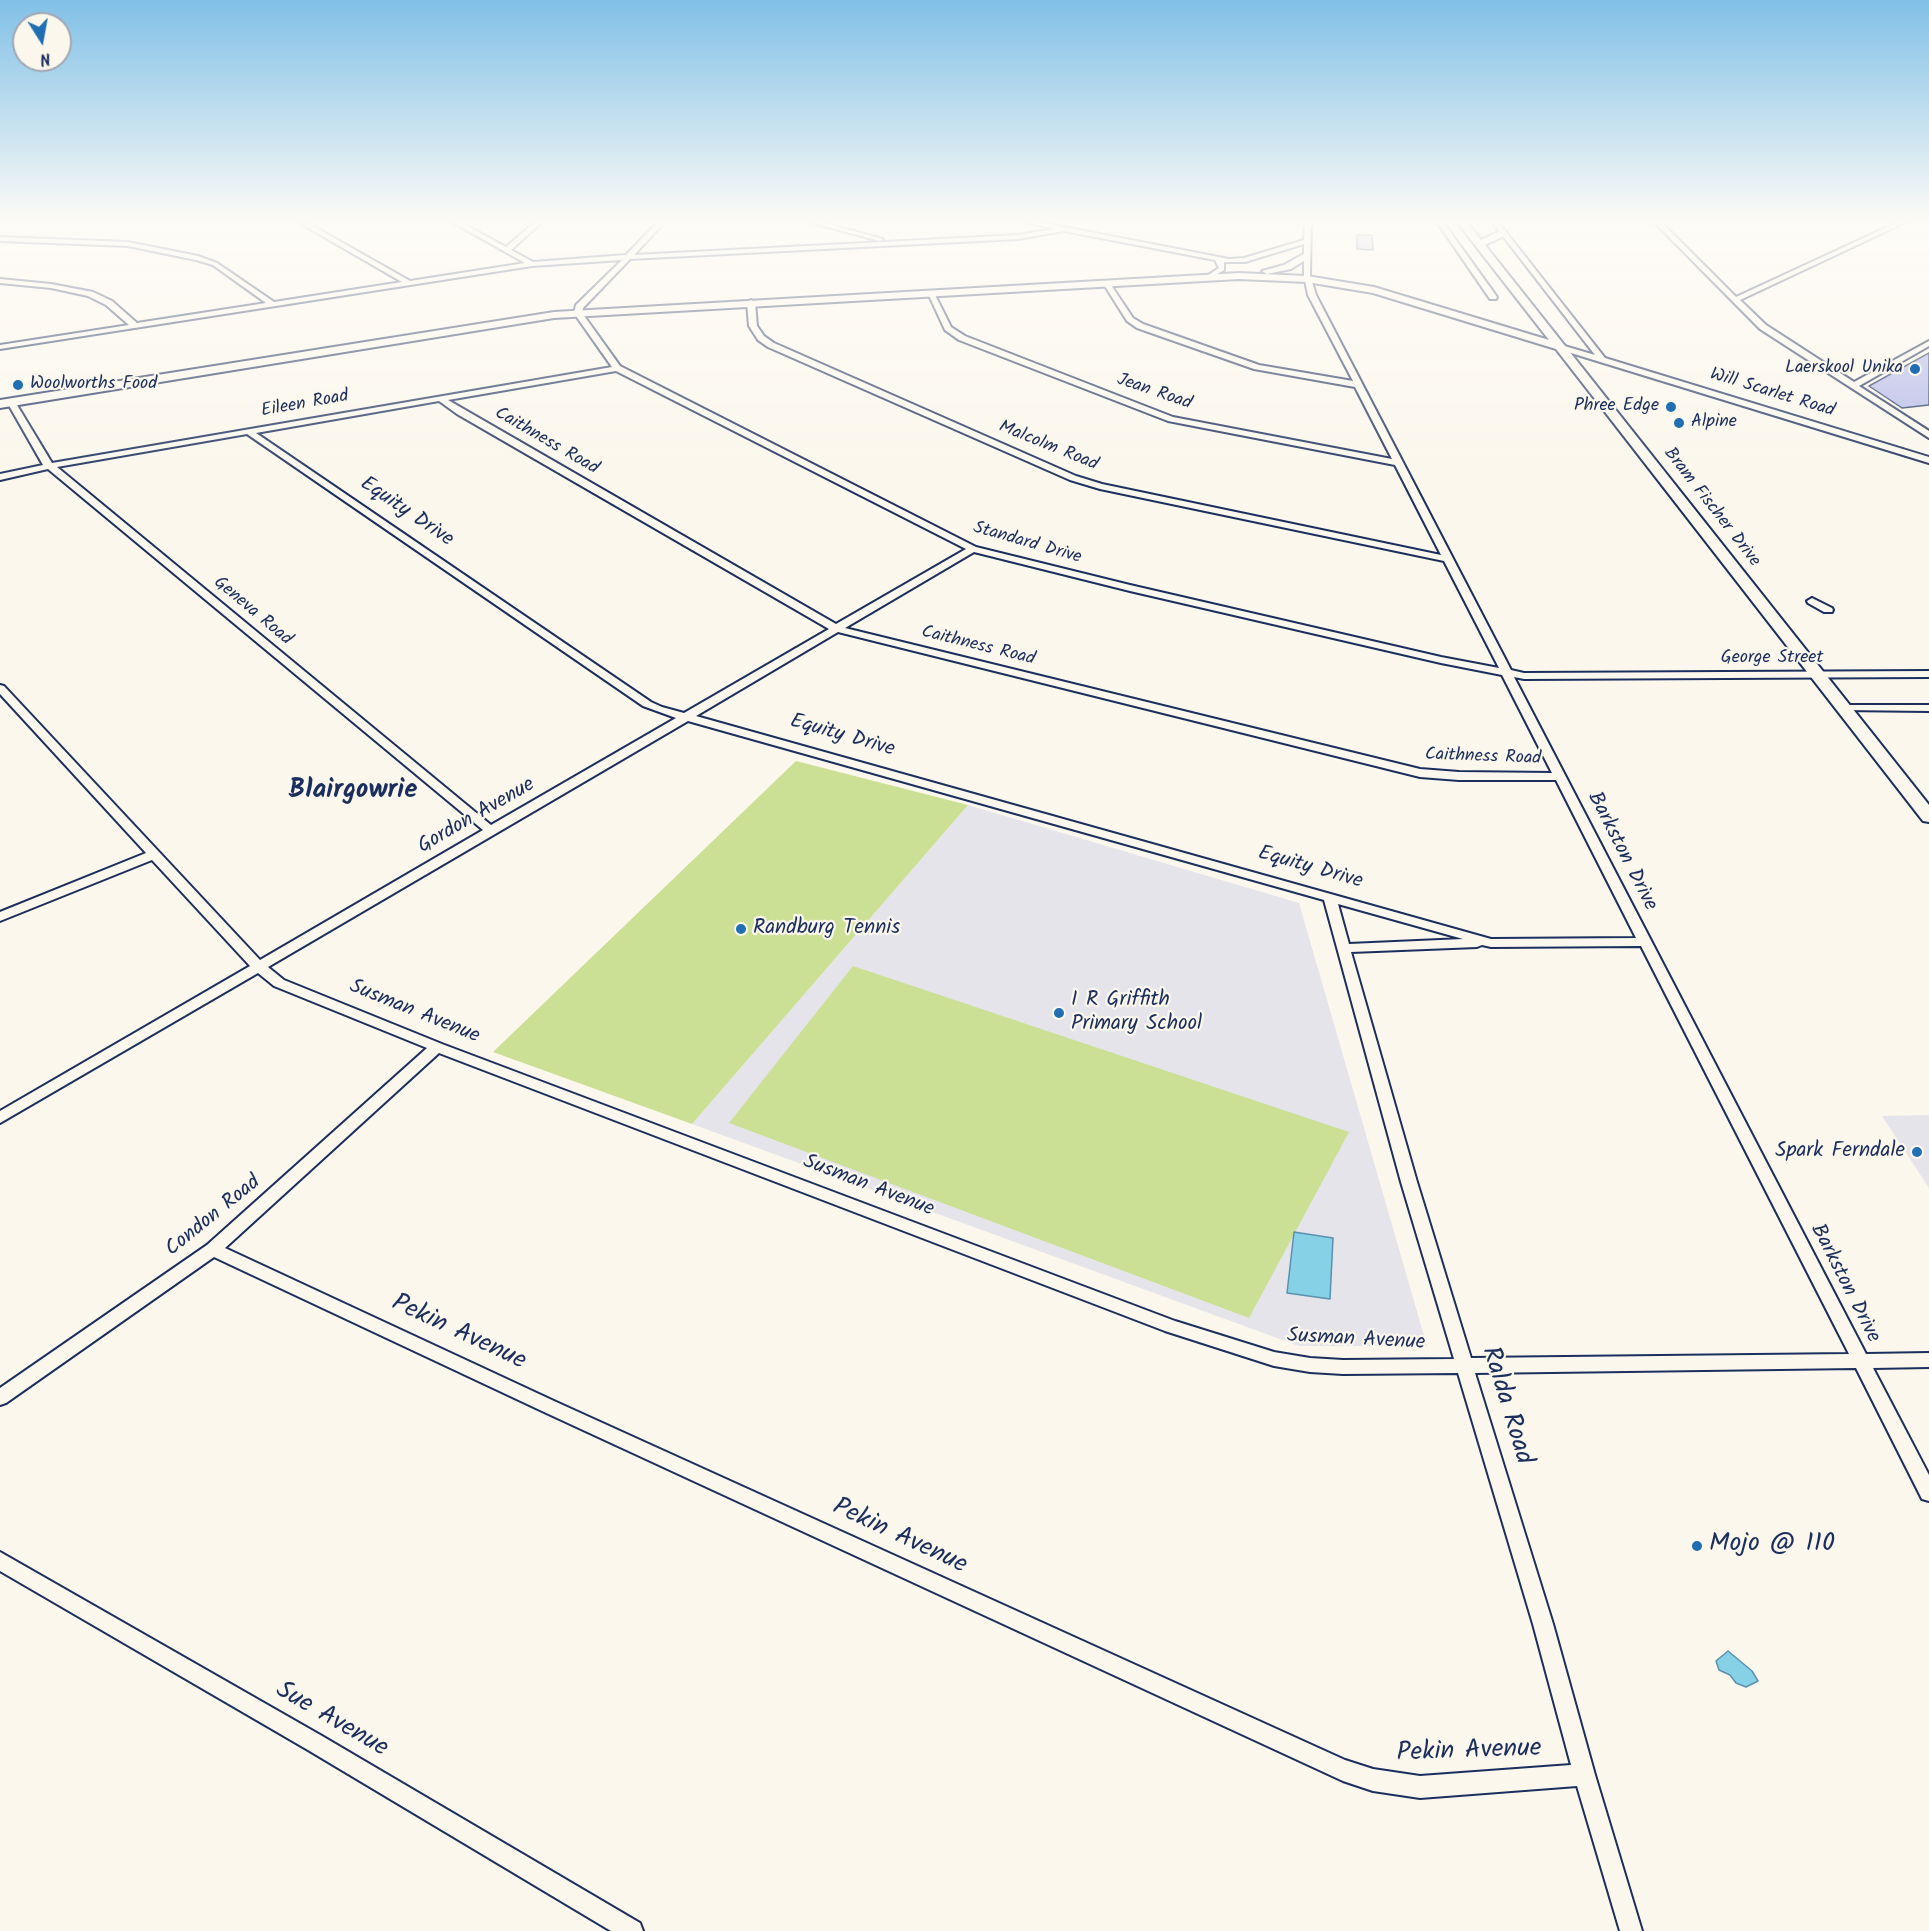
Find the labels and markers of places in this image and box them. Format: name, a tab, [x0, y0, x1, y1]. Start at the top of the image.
place label: Laerskool Unika	[1785, 358, 1903, 380]
marker: Laerskool Unika	[1908, 362, 1922, 376]
place label: Woolworths Food	[30, 374, 157, 396]
marker: Woolworths Food	[11, 378, 25, 392]
place label: Phree Edge	[1574, 396, 1659, 418]
marker: Phree Edge	[1664, 400, 1678, 414]
place label: Alpine	[1691, 412, 1737, 434]
marker: Alpine	[1672, 416, 1686, 430]
place label: Randburg Tennis	[753, 916, 900, 942]
marker: Randburg Tennis	[734, 922, 748, 936]
place label: I R Griffith Primary School	[1071, 988, 1202, 1038]
marker: I R Griffith Primary School	[1052, 1006, 1066, 1020]
place label: Spark Ferndale	[1775, 1139, 1905, 1165]
marker: Spark Ferndale	[1910, 1145, 1924, 1159]
place label: Mojo @ 110	[1709, 1530, 1835, 1562]
marker: Mojo @ 110	[1690, 1539, 1704, 1553]

